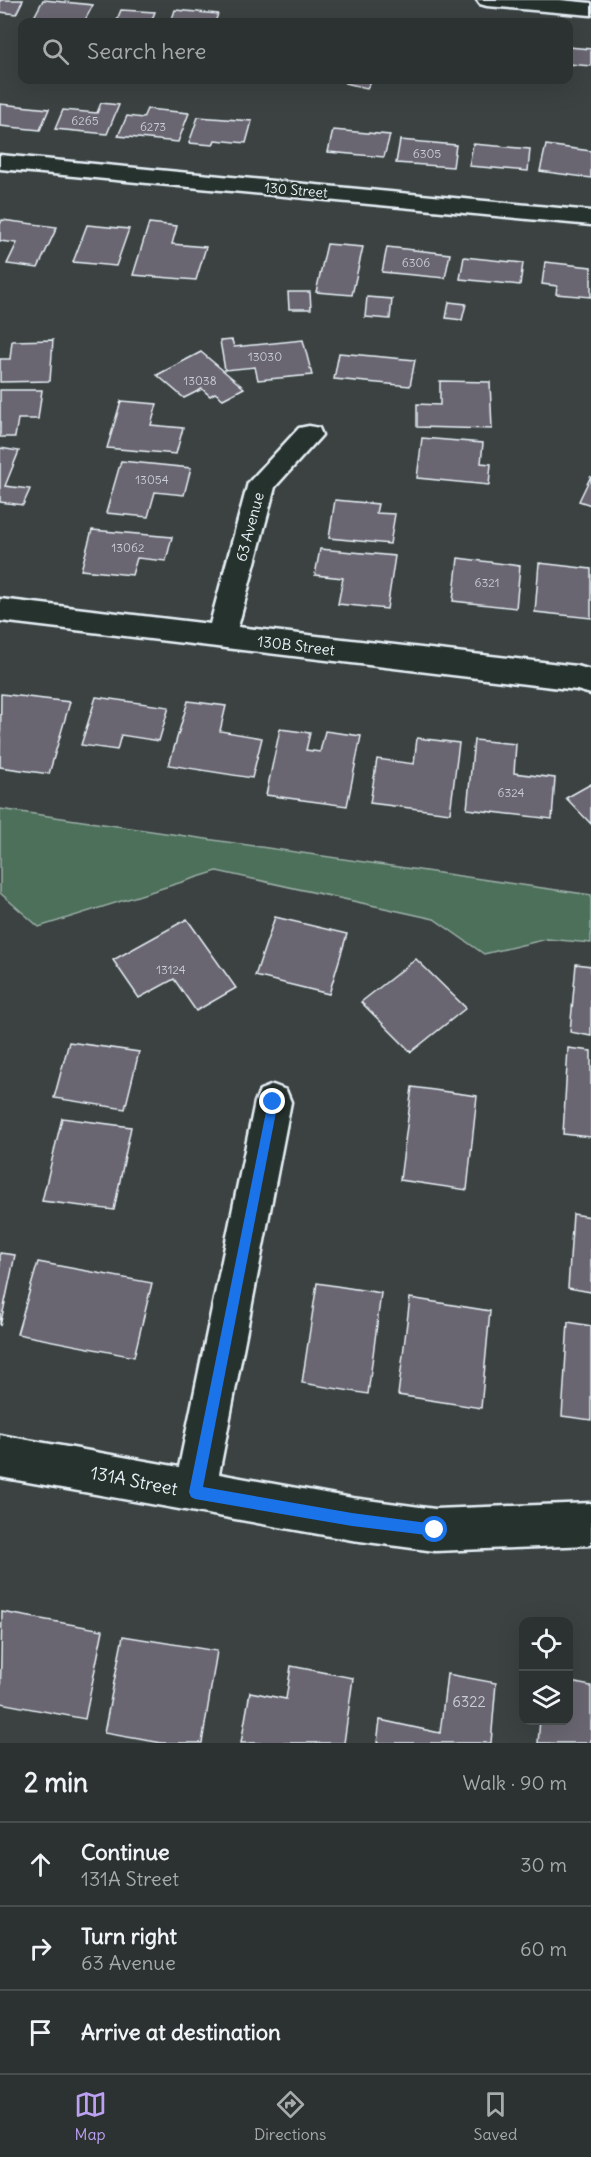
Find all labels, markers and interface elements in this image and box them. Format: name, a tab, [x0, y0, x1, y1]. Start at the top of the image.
search box	[18, 18, 573, 84]
icon: search	[39, 35, 72, 68]
text: Search here	[87, 37, 206, 65]
house number: 6265	[71, 113, 99, 128]
house number: 6273	[140, 119, 166, 134]
house number: 6305	[413, 146, 441, 161]
street label: 130 Street	[264, 178, 329, 202]
house number: 6306	[402, 255, 430, 270]
house number: 13030	[248, 349, 282, 364]
house number: 13038	[183, 373, 217, 388]
house number: 13054	[135, 472, 169, 487]
street label: 63 Avenue	[231, 490, 268, 564]
house number: 13062	[112, 540, 145, 555]
house number: 6321	[474, 575, 500, 590]
street label: 130B Street	[256, 631, 336, 660]
house number: 6324	[497, 785, 525, 800]
house number: 13124	[156, 962, 186, 977]
route end	[259, 1088, 285, 1114]
street label: 131A Street	[89, 1461, 180, 1500]
route start	[421, 1516, 447, 1542]
map controls	[519, 1617, 573, 1725]
button: locate	[519, 1617, 573, 1671]
button: layers	[519, 1671, 573, 1725]
house number: 6322	[452, 1692, 486, 1711]
text: 2 min	[24, 1766, 88, 1799]
text: Walk · 90 m	[462, 1770, 567, 1795]
text: Continue	[81, 1838, 170, 1866]
icon: ahead	[24, 1848, 57, 1881]
text: 30 m	[520, 1852, 567, 1877]
text: 131A Street	[81, 1866, 179, 1891]
text: Turn right	[81, 1922, 177, 1950]
icon: right	[24, 1932, 57, 1965]
text: 60 m	[520, 1936, 567, 1961]
text: 63 Avenue	[81, 1950, 176, 1975]
icon: arrive	[24, 2016, 57, 2049]
text: Arrive at destination	[81, 2018, 281, 2046]
tab: Map	[74, 2088, 107, 2144]
tab: Directions	[254, 2088, 326, 2144]
tab: Saved	[474, 2088, 517, 2144]

